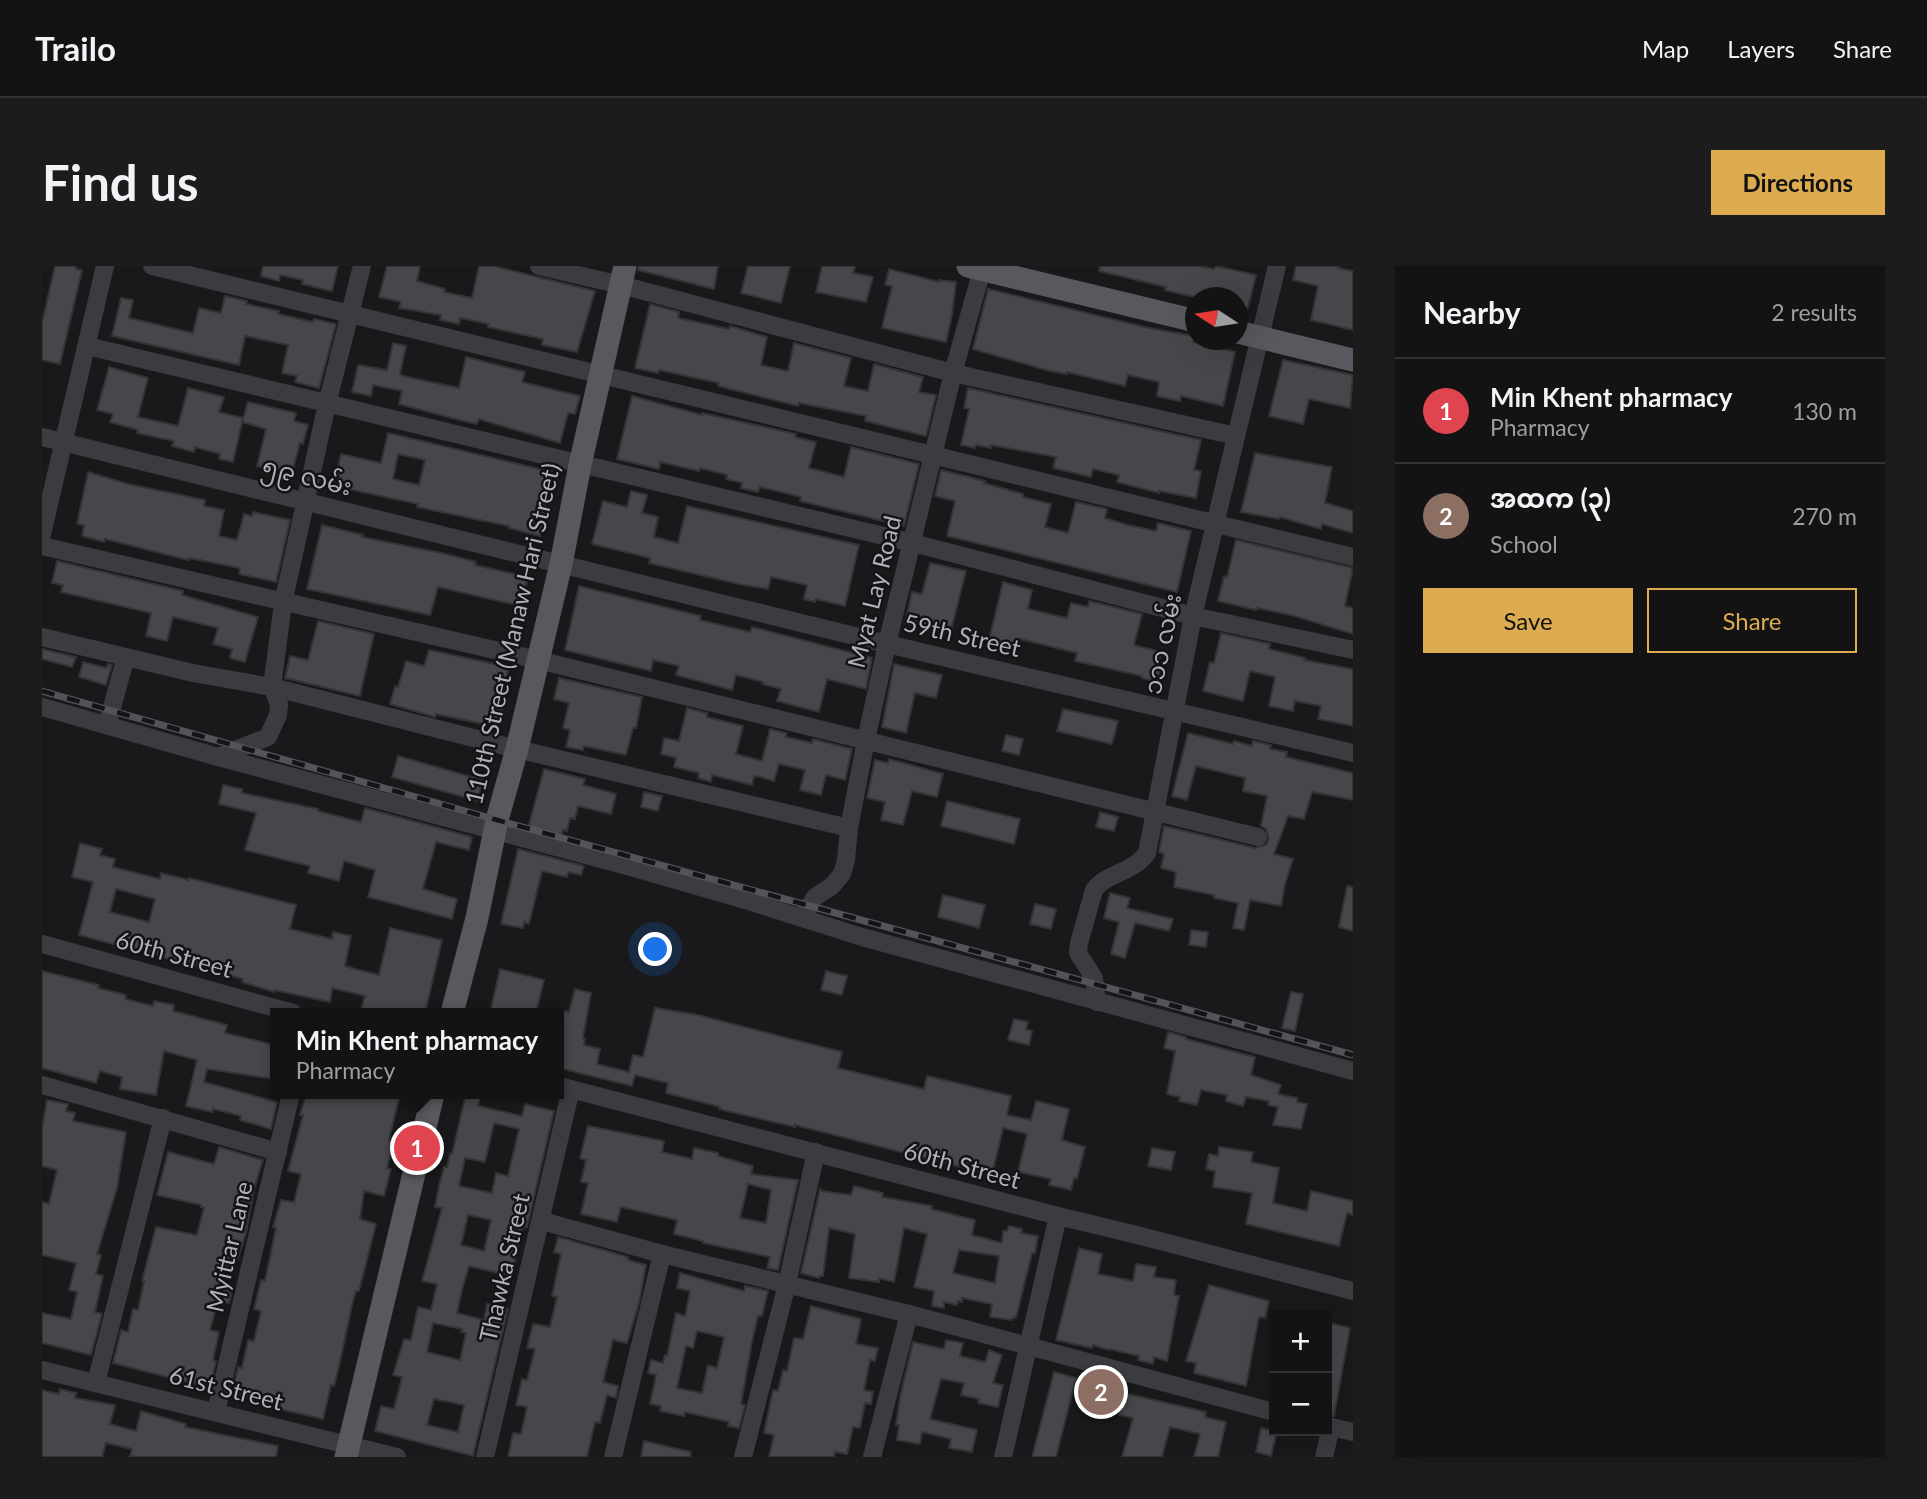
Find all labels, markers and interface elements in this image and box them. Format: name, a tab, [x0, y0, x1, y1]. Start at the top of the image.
text: Trailo	[35, 28, 116, 68]
text: Map	[1642, 34, 1689, 63]
text: Layers	[1727, 34, 1795, 63]
text: Share	[1833, 34, 1892, 63]
button: Directions	[1711, 150, 1885, 215]
text: Find us	[42, 153, 199, 211]
north arrow	[1185, 287, 1248, 350]
text: Nearby	[1423, 294, 1521, 330]
text: 2 results	[1771, 298, 1857, 326]
text: Min Khent pharmacy	[1490, 381, 1732, 413]
text: 1	[1439, 397, 1453, 425]
text: 130 m	[1792, 397, 1857, 425]
text: Pharmacy	[1490, 413, 1590, 441]
street label: ၅၉ လမ်း	[258, 450, 355, 506]
street label: 110th Street (Manaw Hari Street)	[458, 460, 565, 807]
text: အထက (၃)	[1490, 482, 1611, 514]
text: 2	[1439, 502, 1453, 530]
text: 270 m	[1792, 502, 1857, 530]
street label: Myat Lay Road	[841, 513, 906, 671]
text: School	[1490, 530, 1558, 558]
button: Save	[1423, 588, 1633, 653]
button: Share	[1647, 588, 1857, 653]
street label: ၁၁၁ လမ်း	[1137, 591, 1186, 697]
street label: 59th Street	[901, 607, 1024, 662]
street label: 60th Street	[113, 924, 236, 983]
your location	[638, 932, 672, 966]
popup	[270, 1008, 564, 1099]
text: Min Khent pharmacy	[296, 1024, 538, 1056]
text: Pharmacy	[296, 1056, 395, 1084]
pin: 1	[394, 1122, 440, 1174]
street label: 60th Street	[901, 1135, 1024, 1194]
street label: Myittar Lane	[199, 1179, 258, 1315]
street label: Thawka Street	[472, 1190, 535, 1345]
map controls	[1269, 1310, 1332, 1436]
button: +	[1269, 1310, 1332, 1373]
street label: 61st Street	[166, 1359, 287, 1416]
pin: 2	[1078, 1366, 1124, 1418]
button: −	[1269, 1373, 1332, 1436]

